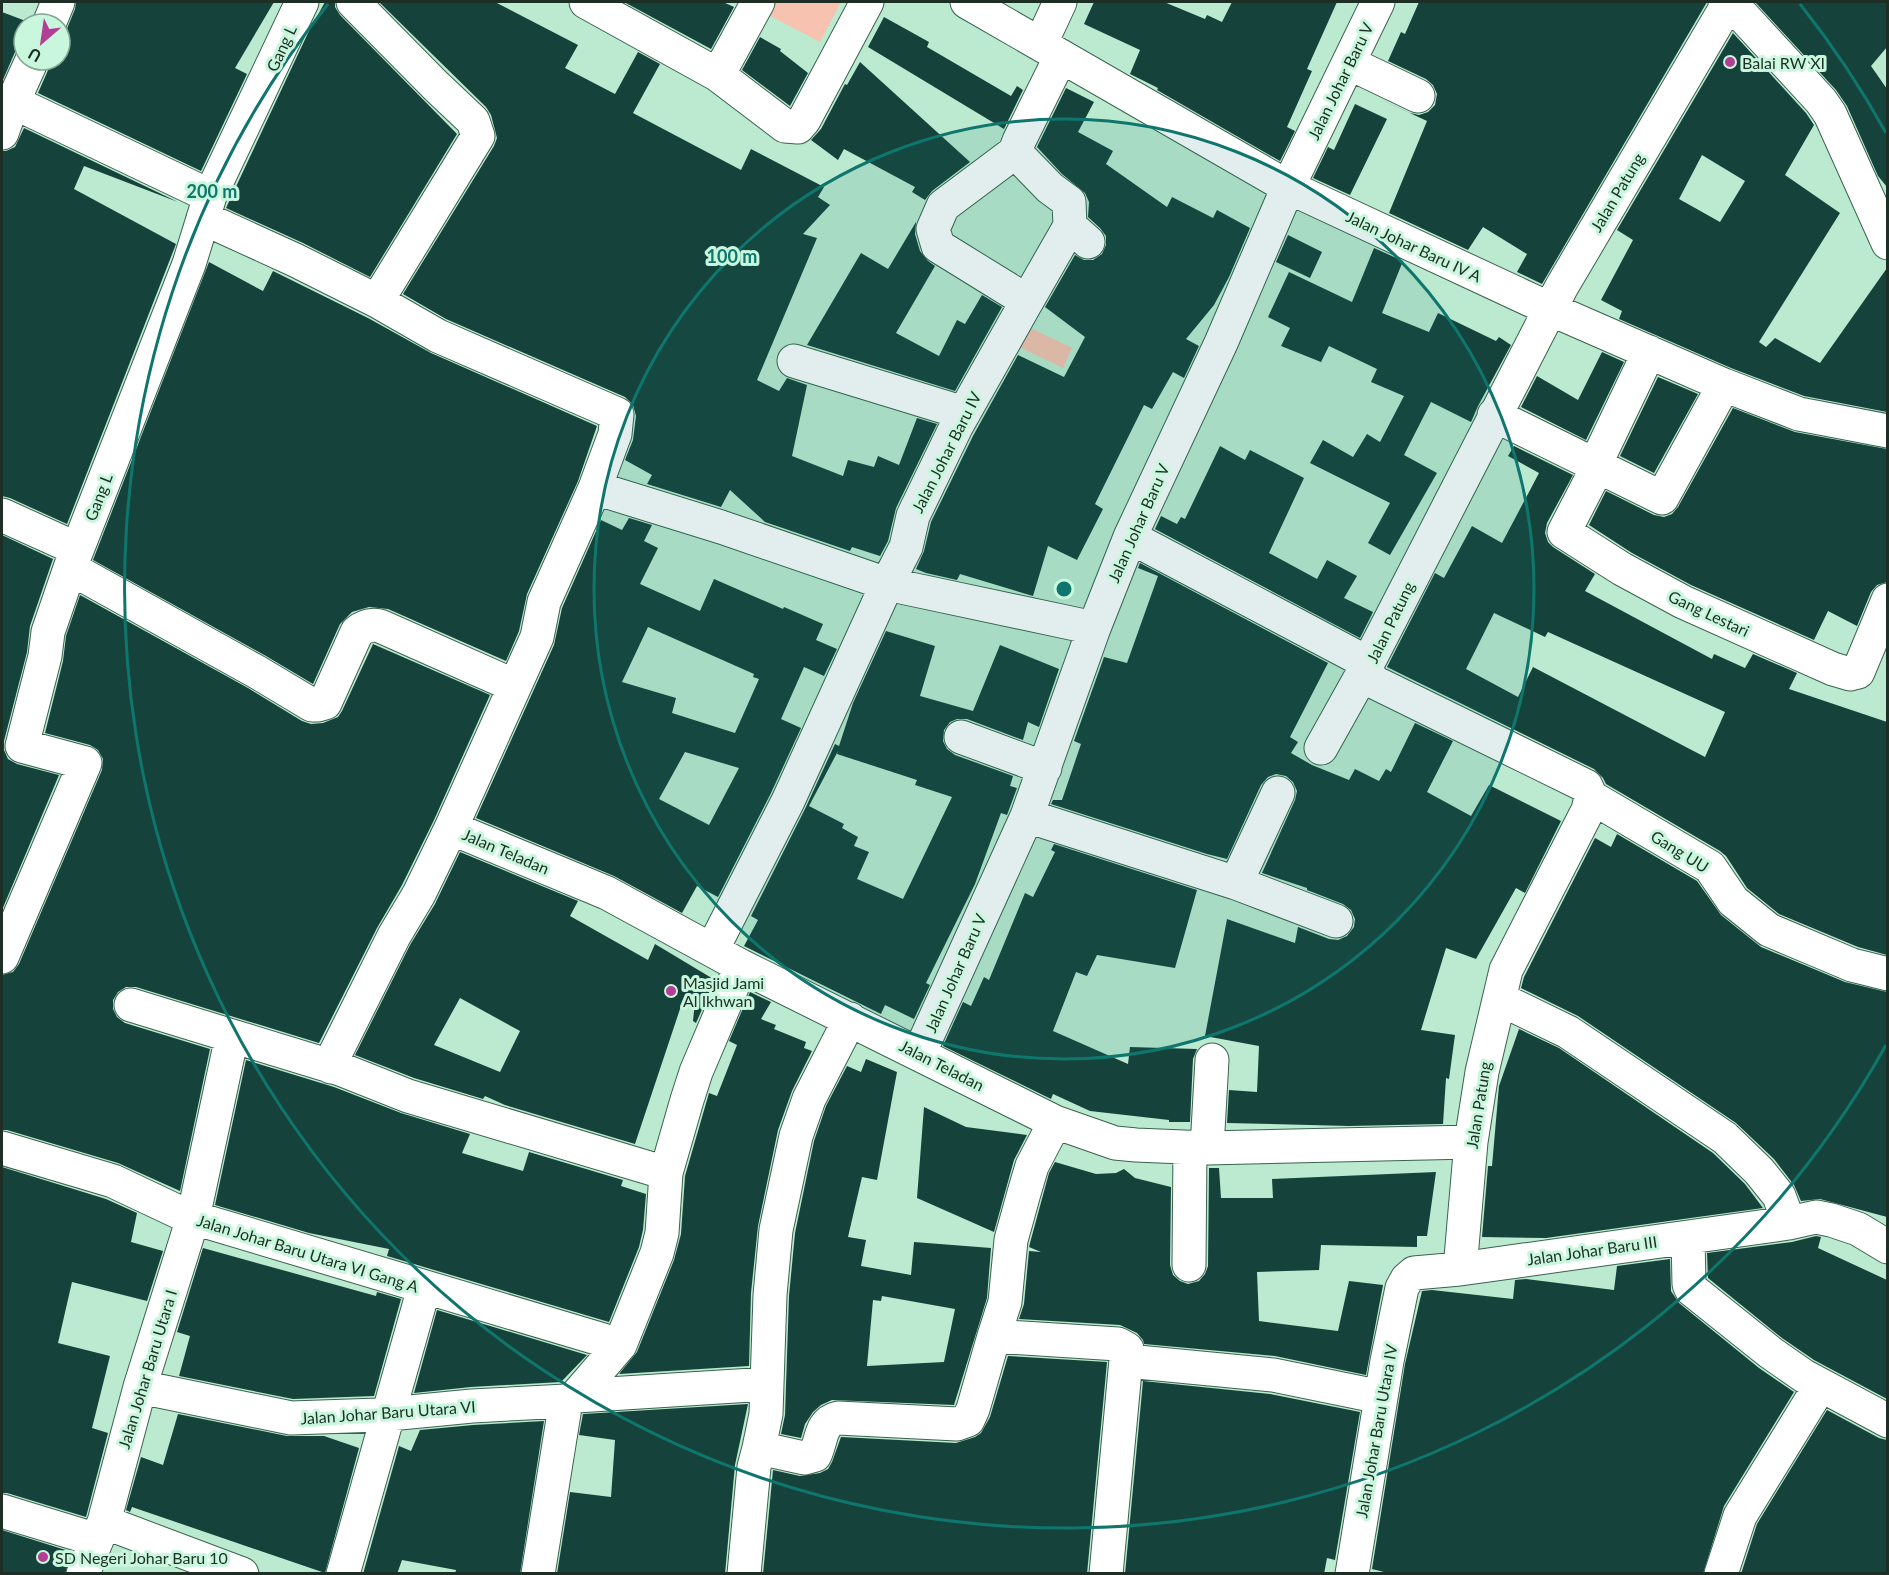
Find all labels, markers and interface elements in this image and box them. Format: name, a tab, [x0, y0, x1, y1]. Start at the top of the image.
north arrow	[12, 12, 72, 72]
street label: Jalan Johar Baru V	[1303, 19, 1377, 143]
street label: Gang L	[262, 22, 300, 74]
text: U	[25, 44, 44, 67]
place label: Balai RW XI	[1742, 53, 1825, 72]
marker: Balai RW XI	[1723, 55, 1737, 69]
street label: Jalan Patung	[1586, 149, 1648, 235]
text: 200 m	[187, 180, 237, 202]
street label: Jalan Johar Baru IV A	[1343, 206, 1485, 286]
text: 100 m	[707, 245, 757, 267]
street label: Jalan Johar Baru IV	[907, 388, 985, 516]
street label: Jalan Johar Baru V	[1103, 461, 1173, 585]
street label: Gang L	[80, 471, 116, 523]
street label: Jalan Patung	[1362, 578, 1418, 666]
centre of rings	[1054, 579, 1074, 599]
street label: Gang Lestari	[1665, 586, 1753, 640]
street label: Jalan Teladan	[460, 824, 552, 878]
street label: Gang UU	[1648, 826, 1712, 876]
street label: Jalan Johar Baru V	[920, 911, 990, 1035]
place label: Masjid Jami Al Ikhwan	[683, 973, 764, 1010]
marker: Masjid Jami Al Ikhwan	[664, 984, 678, 998]
street label: Jalan Teladan	[897, 1036, 987, 1094]
street label: Jalan Patung	[1462, 1060, 1494, 1150]
street label: Jalan Johar Baru Utara VI Gang A	[195, 1210, 421, 1296]
street label: Jalan Johar Baru III	[1526, 1231, 1658, 1269]
street label: Jalan Johar Baru Utara I	[114, 1287, 180, 1451]
street label: Jalan Johar Baru Utara IV	[1351, 1343, 1401, 1519]
street label: Jalan Johar Baru Utara VI	[300, 1396, 476, 1428]
place label: SD Negeri Johar Baru 10	[55, 1548, 228, 1567]
marker: SD Negeri Johar Baru 10	[36, 1550, 50, 1564]

